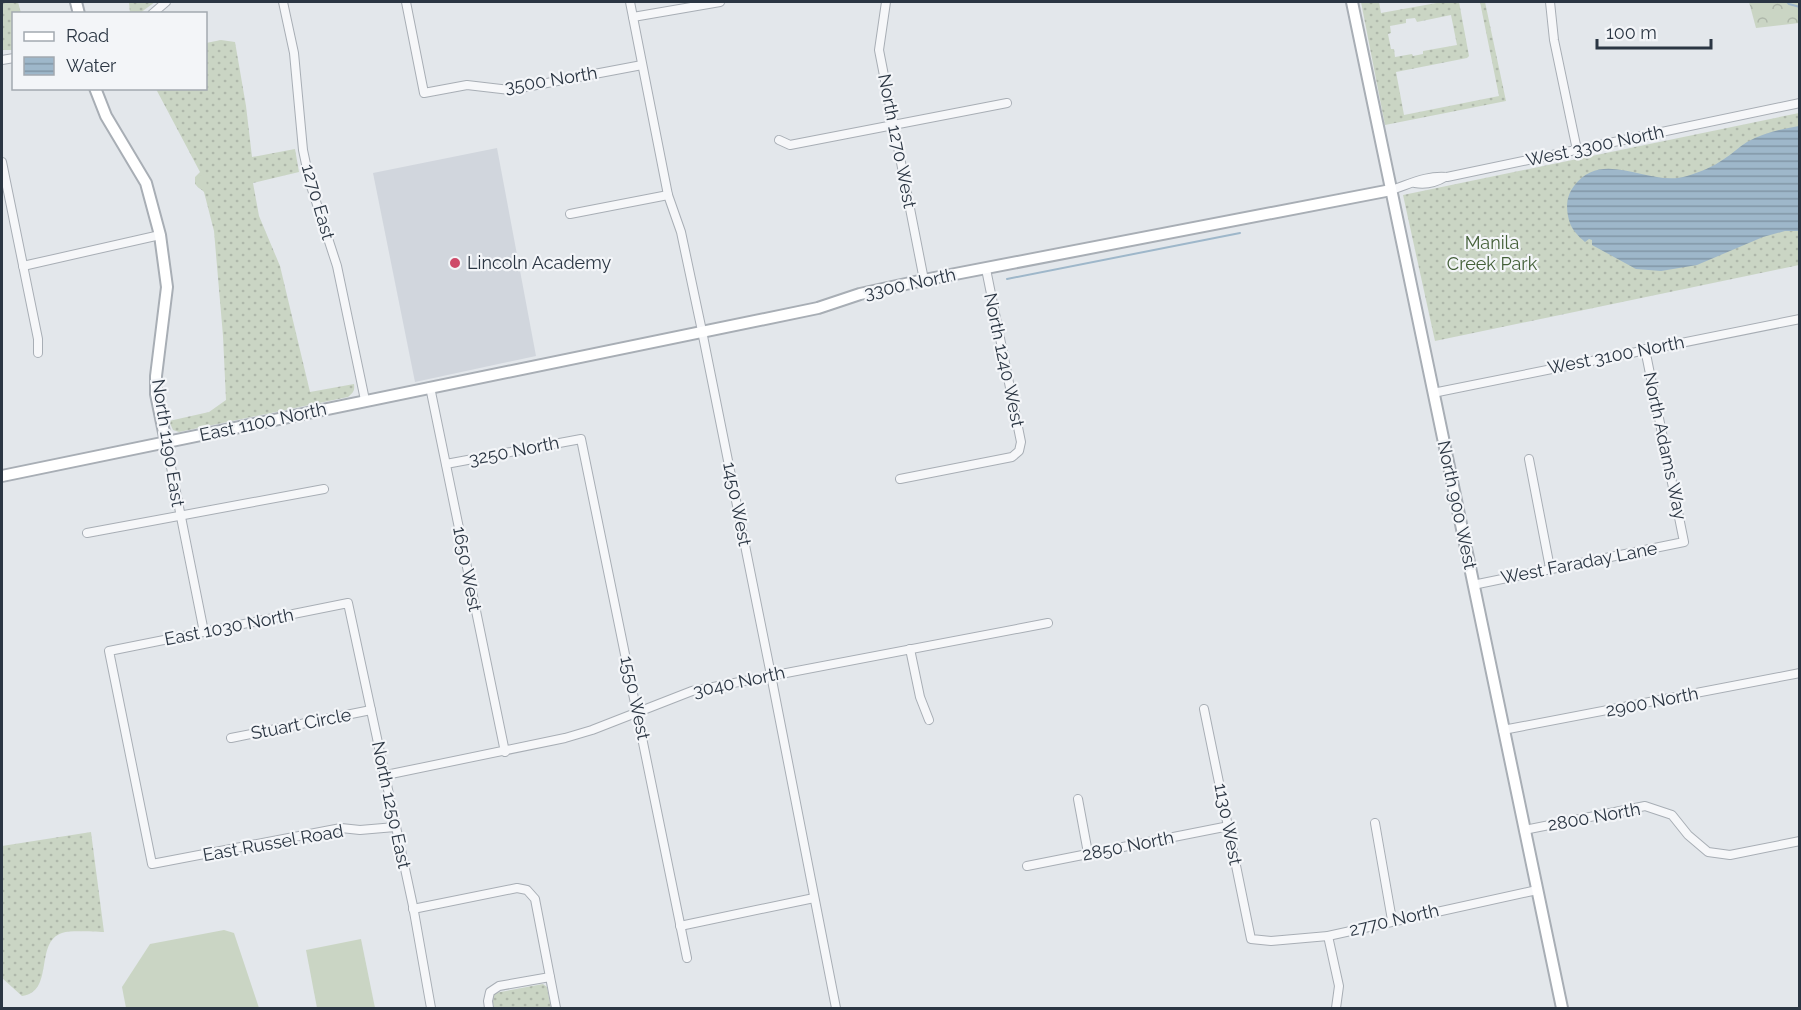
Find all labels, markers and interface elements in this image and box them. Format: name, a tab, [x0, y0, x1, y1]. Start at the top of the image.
legend	[12, 12, 207, 90]
scale bar	[1597, 12, 1711, 50]
text: 100 m	[1606, 22, 1657, 43]
text: Road	[66, 25, 109, 46]
text: Water	[66, 55, 117, 76]
street label: 3500 North	[503, 62, 599, 97]
street label: North 1270 West	[874, 72, 921, 210]
street label: West 3300 North	[1524, 121, 1666, 170]
street label: 1270 East	[298, 162, 339, 242]
park label: Manila Creek Park	[1447, 232, 1538, 274]
place label: Lincoln Academy	[467, 252, 612, 273]
marker: Lincoln Academy	[448, 256, 462, 270]
street label: 3300 North	[862, 264, 958, 303]
street label: North 1240 West	[980, 291, 1029, 429]
street label: West 3100 North	[1546, 331, 1686, 378]
street label: North Adams Way	[1640, 370, 1691, 522]
street label: North 1190 East	[148, 378, 189, 508]
street label: East 1100 North	[197, 398, 328, 445]
street label: 3250 North	[467, 431, 561, 470]
street label: North 900 West	[1434, 438, 1481, 571]
street label: 1450 West	[719, 460, 756, 548]
street label: 1650 West	[449, 525, 486, 613]
street label: West Faraday Lane	[1499, 537, 1659, 588]
street label: East 1030 North	[162, 604, 295, 649]
street label: 1550 West	[616, 654, 655, 742]
street label: 3040 North	[691, 662, 787, 701]
street label: 2900 North	[1604, 682, 1700, 721]
street label: Stuart Circle	[249, 703, 353, 744]
street label: North 1250 East	[368, 739, 415, 871]
street label: 1130 West	[1210, 781, 1247, 867]
street label: 2800 North	[1546, 798, 1642, 835]
street label: East Russel Road	[201, 820, 345, 865]
street label: 2850 North	[1080, 826, 1175, 865]
street label: 2770 North	[1347, 899, 1441, 940]

